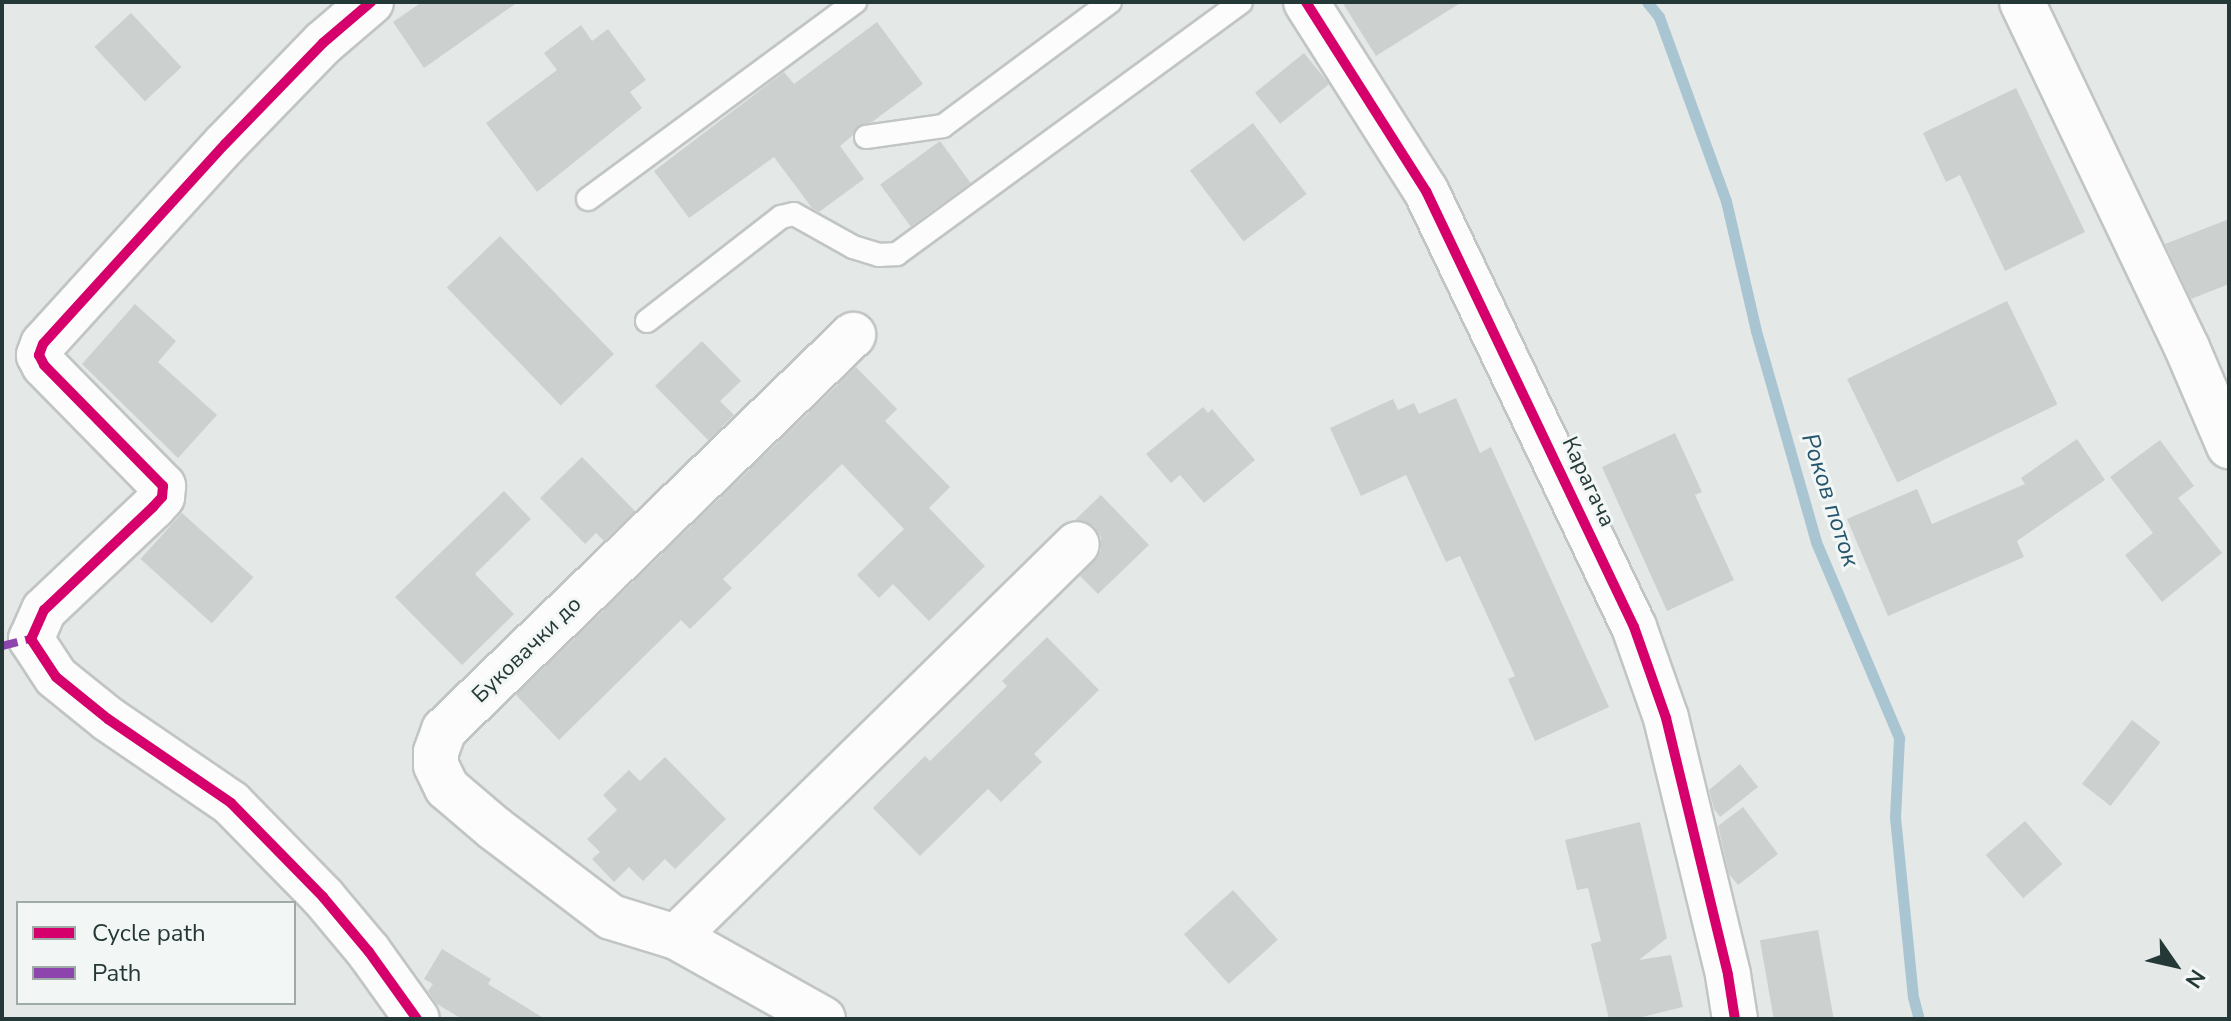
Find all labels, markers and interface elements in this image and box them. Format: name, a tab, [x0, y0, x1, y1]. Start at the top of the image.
water label: Роков поток	[1795, 430, 1865, 570]
street label: Карагача	[1556, 433, 1620, 531]
street label: Буковачки до	[467, 591, 587, 709]
legend	[16, 901, 296, 1005]
text: Cycle path	[92, 917, 206, 949]
north arrow	[2135, 925, 2215, 1005]
text: Path	[92, 957, 141, 989]
text: N	[2178, 963, 2212, 994]

